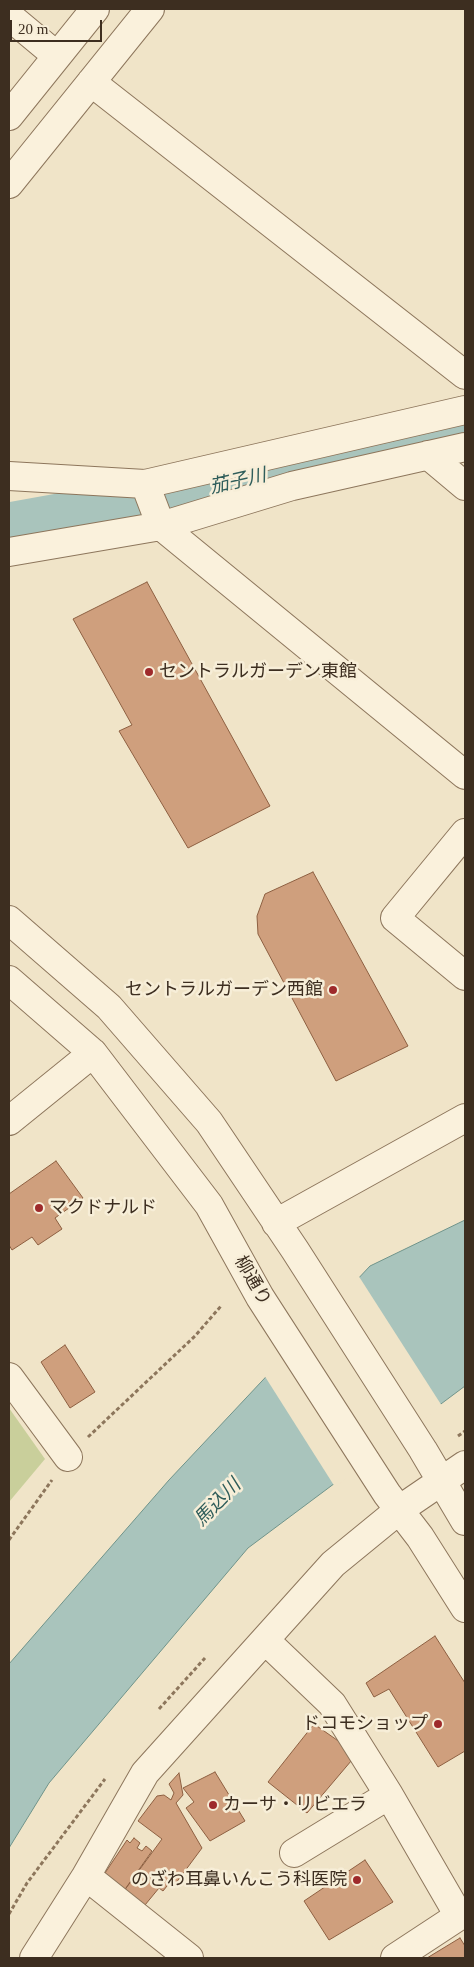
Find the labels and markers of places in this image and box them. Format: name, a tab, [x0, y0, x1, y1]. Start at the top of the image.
place label: セントラルガーデン東館	[159, 661, 357, 683]
marker: セントラルガーデン東館	[143, 666, 155, 678]
place label: セントラルガーデン西館	[125, 979, 323, 1001]
marker: セントラルガーデン西館	[327, 984, 339, 996]
place label: マクドナルド	[49, 1197, 157, 1219]
marker: マクドナルド	[33, 1202, 45, 1214]
place label: ドコモショップ	[302, 1713, 428, 1735]
marker: ドコモショップ	[432, 1718, 444, 1730]
place label: カーサ・リビエラ	[223, 1794, 367, 1816]
marker: カーサ・リビエラ	[207, 1799, 219, 1811]
place label: のざわ耳鼻いんこう科医院	[131, 1869, 347, 1891]
marker: のざわ耳鼻いんこう科医院	[351, 1874, 363, 1886]

